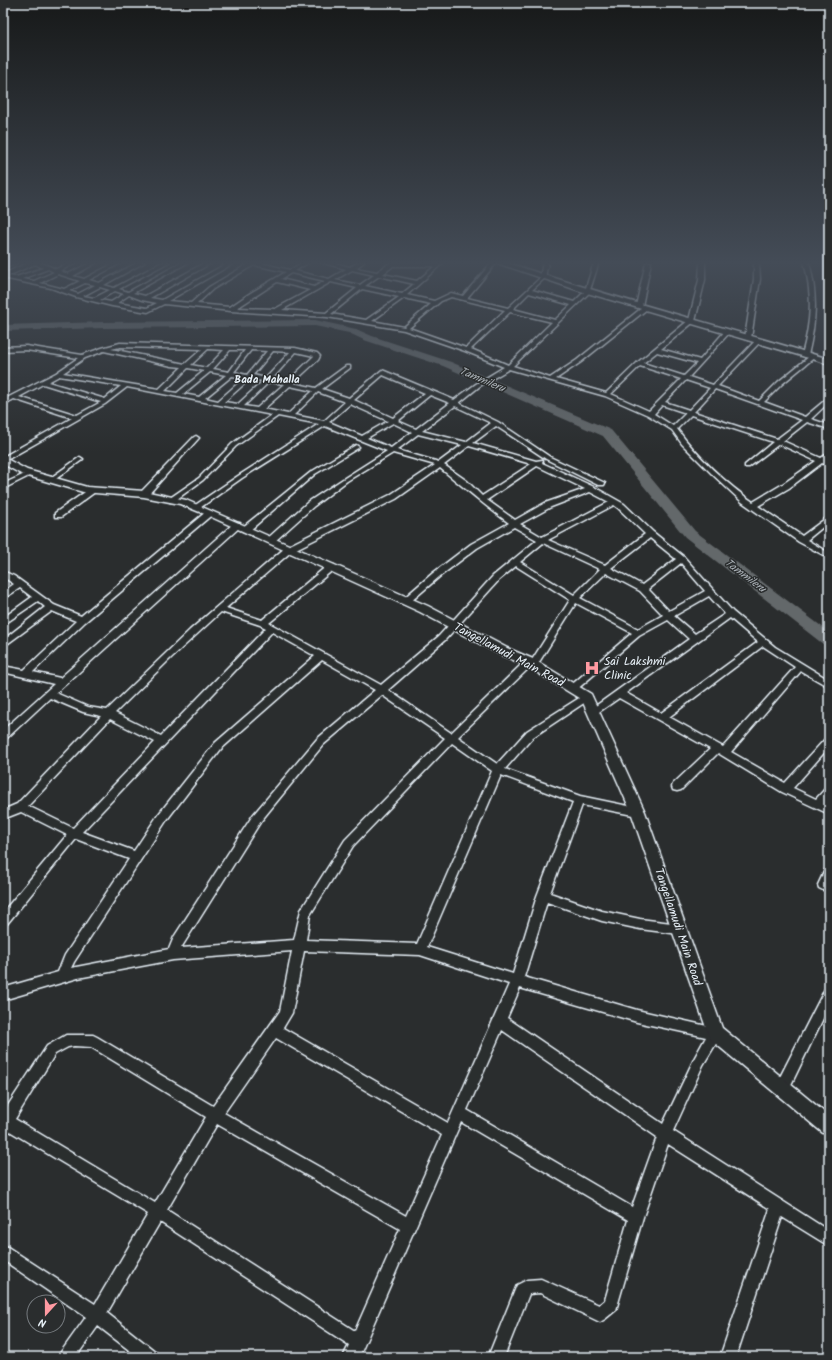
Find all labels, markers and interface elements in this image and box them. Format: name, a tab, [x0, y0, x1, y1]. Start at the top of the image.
water label: Tammileru	[456, 362, 509, 398]
district label: Bada Mahalla	[234, 371, 300, 389]
water label: Tammileru	[721, 554, 771, 599]
street label: Tangellamudi Main Road	[450, 618, 569, 693]
place label: Sai Lakshmi Clinic	[604, 652, 667, 685]
hospital icon: Sai Lakshmi Clinic	[583, 659, 601, 677]
street label: Tangellamudi Main Road	[649, 866, 707, 989]
north arrow	[26, 1294, 66, 1334]
text: N	[36, 1313, 49, 1332]

